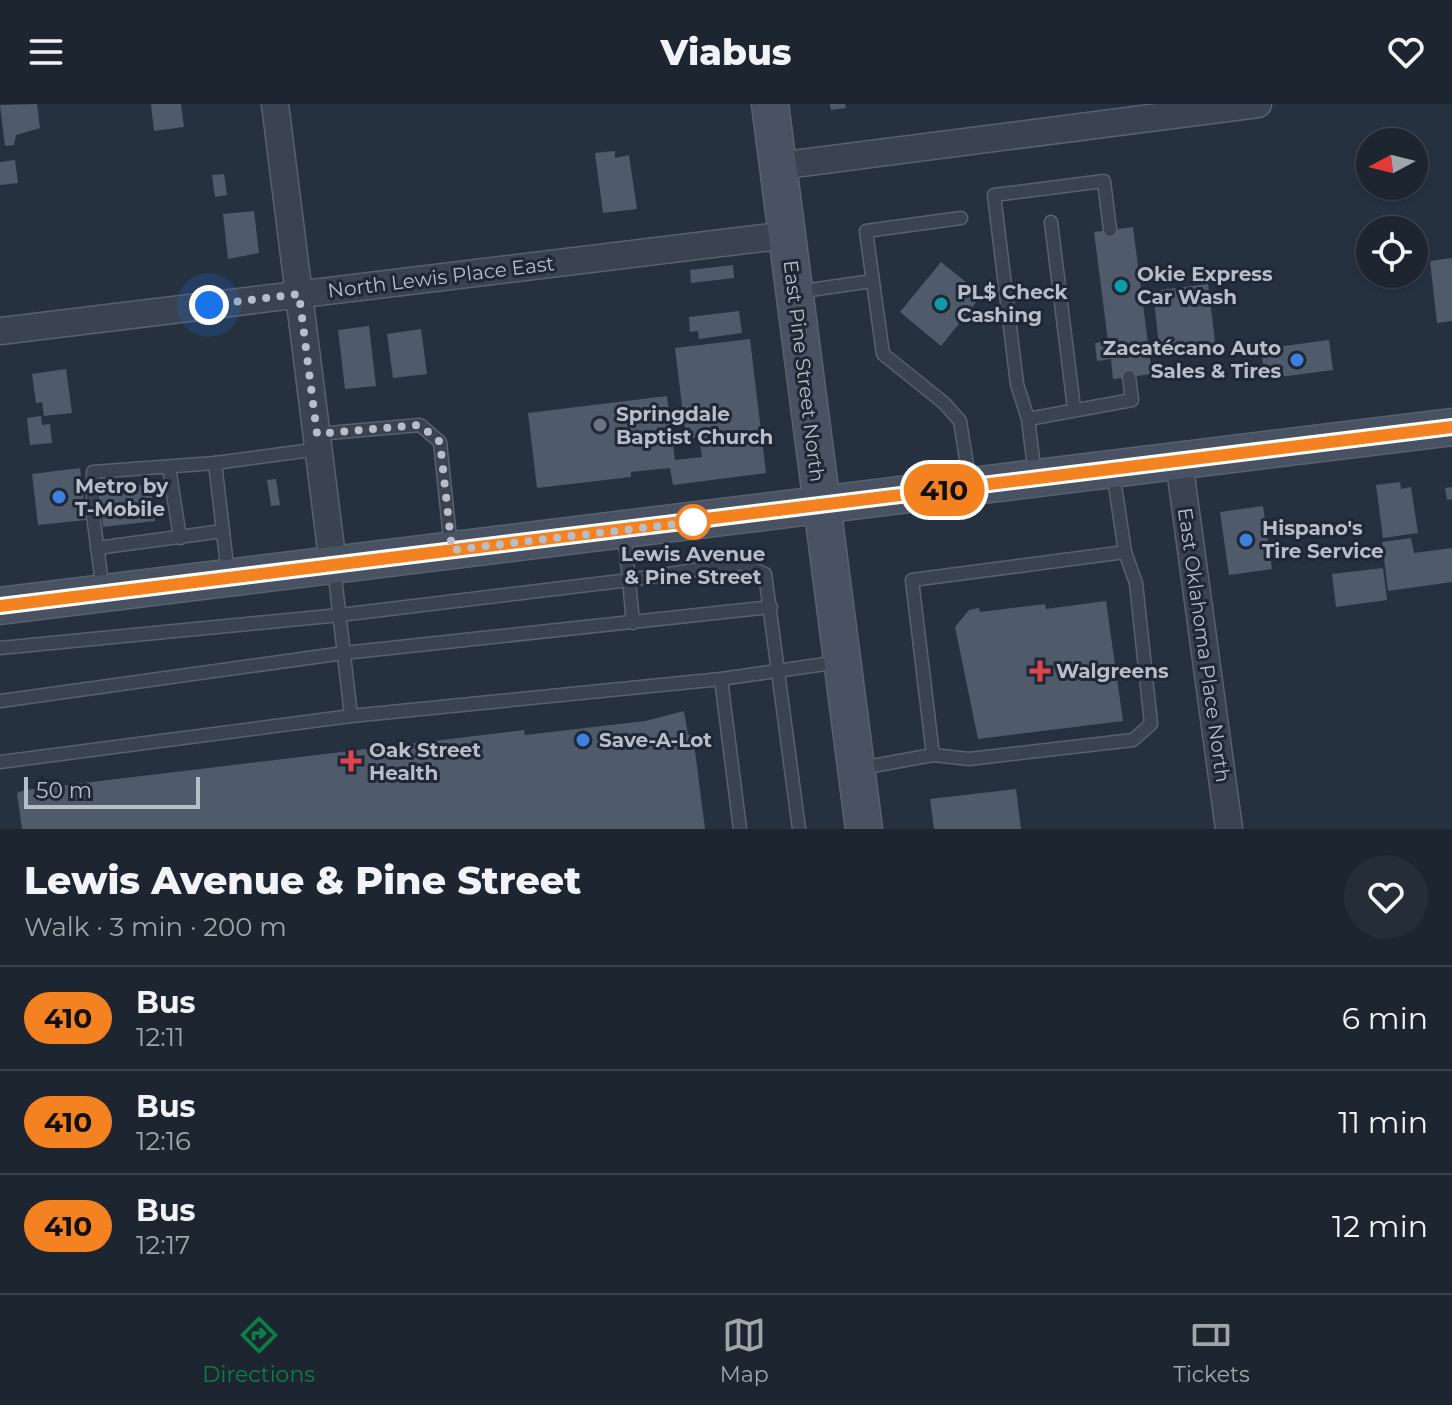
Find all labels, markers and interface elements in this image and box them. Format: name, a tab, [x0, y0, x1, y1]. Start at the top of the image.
icon: menu	[24, 30, 68, 74]
text: Viabus	[660, 30, 792, 74]
icon: heart	[1384, 30, 1428, 74]
north arrow	[1356, 128, 1428, 200]
map controls	[1356, 128, 1428, 288]
button: locate	[1356, 216, 1428, 288]
street label: North Lewis Place East	[326, 251, 556, 303]
street label: East Pine Street North	[778, 259, 830, 483]
place label: Okie Express Car Wash	[1137, 262, 1273, 309]
marker: Okie Express Car Wash	[1112, 277, 1130, 295]
place label: PL$ Check Cashing	[957, 280, 1069, 327]
your location	[189, 285, 229, 325]
marker: PL$ Check Cashing	[932, 295, 950, 313]
place label: Zacatécano Auto Sales & Tires	[1103, 336, 1281, 383]
marker: Zacatécano Auto Sales & Tires	[1288, 351, 1306, 369]
place label: Springdale Baptist Church	[616, 402, 773, 449]
marker: Springdale Baptist Church	[591, 416, 609, 434]
line badge: 410	[898, 464, 990, 516]
text: 410	[920, 473, 968, 507]
place label: Metro by T-Mobile	[75, 474, 169, 521]
marker: Metro by T-Mobile	[50, 488, 68, 506]
marker: Lewis Avenue & Pine Street	[676, 505, 710, 539]
street label: East Oklahoma Place North	[1173, 506, 1235, 784]
place label: Hispano's Tire Service	[1262, 516, 1384, 563]
marker: Hispano's Tire Service	[1237, 531, 1255, 549]
place label: Lewis Avenue & Pine Street	[621, 542, 765, 589]
place label: Walgreens	[1056, 659, 1169, 683]
marker: Walgreens	[1031, 662, 1049, 680]
place label: Save-A-Lot	[599, 728, 712, 752]
marker: Save-A-Lot	[574, 731, 592, 749]
place label: Oak Street Health	[369, 738, 481, 785]
marker: Oak Street Health	[340, 750, 362, 772]
scale bar	[24, 773, 200, 809]
text: 50 m	[36, 777, 92, 804]
button: heart	[1344, 855, 1428, 939]
text: Lewis Avenue & Pine Street	[24, 857, 581, 904]
text: Walk · 3 min · 200 m	[24, 911, 287, 943]
text: Bus	[136, 984, 196, 1021]
text: 6 min	[1342, 1000, 1428, 1037]
text: 410	[44, 1001, 92, 1035]
text: 12:11	[136, 1021, 184, 1053]
text: Bus	[136, 1088, 196, 1125]
text: 11 min	[1338, 1104, 1428, 1141]
text: 410	[44, 1105, 92, 1139]
text: 12:16	[136, 1125, 191, 1157]
text: Bus	[136, 1192, 196, 1229]
text: 12 min	[1332, 1208, 1428, 1245]
text: 410	[44, 1209, 92, 1243]
text: 12:17	[136, 1229, 190, 1261]
tab: Directions	[202, 1313, 315, 1388]
tab: Map	[720, 1313, 769, 1388]
tab: Tickets	[1173, 1313, 1250, 1388]

